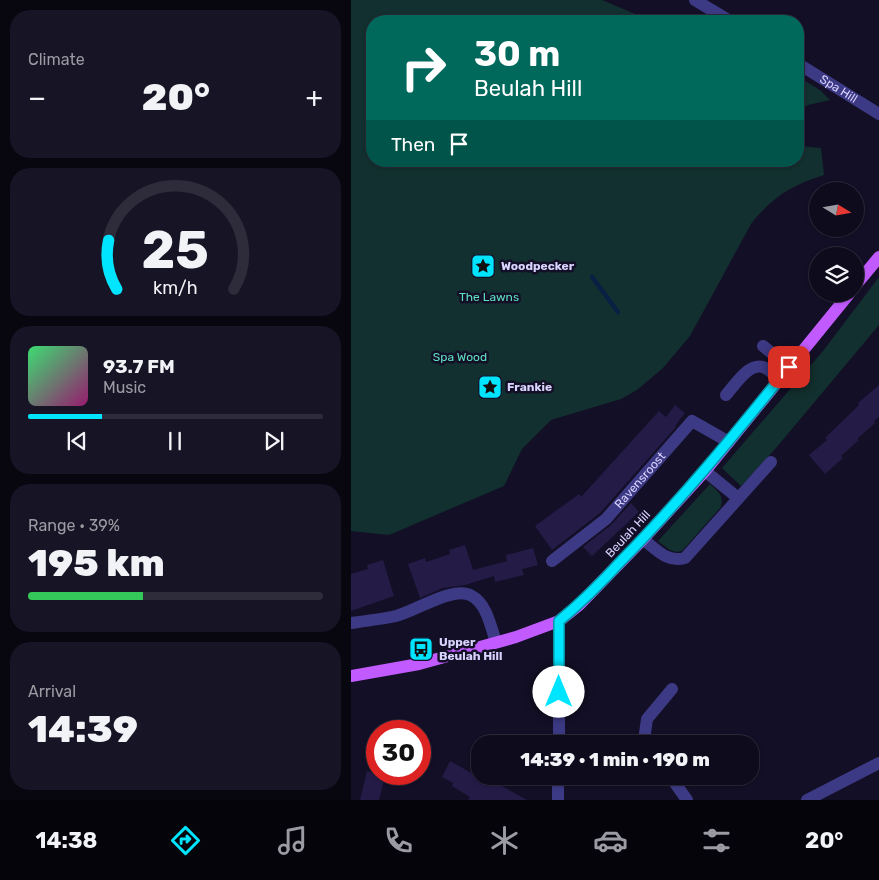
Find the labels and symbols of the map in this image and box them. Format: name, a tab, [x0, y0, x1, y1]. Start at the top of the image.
street label: Spa Hill	[817, 72, 860, 106]
north arrow	[809, 182, 863, 238]
place icon: Woodpecker	[470, 253, 496, 279]
place label: Woodpecker	[501, 259, 575, 273]
park label: The Lawns	[459, 290, 519, 304]
pin	[768, 346, 810, 388]
park label: Spa Wood	[433, 350, 487, 364]
place icon: Frankie	[477, 374, 503, 400]
place label: Frankie	[507, 380, 552, 394]
street label: Ravensroost	[612, 449, 669, 511]
street label: Beulah Hill	[603, 508, 653, 560]
place label: Upper Beulah Hill	[439, 635, 502, 663]
bus stop icon: Upper Beulah Hill	[408, 636, 434, 662]
position arrow	[532, 665, 584, 717]
speed limit sign: 30	[366, 720, 431, 785]

